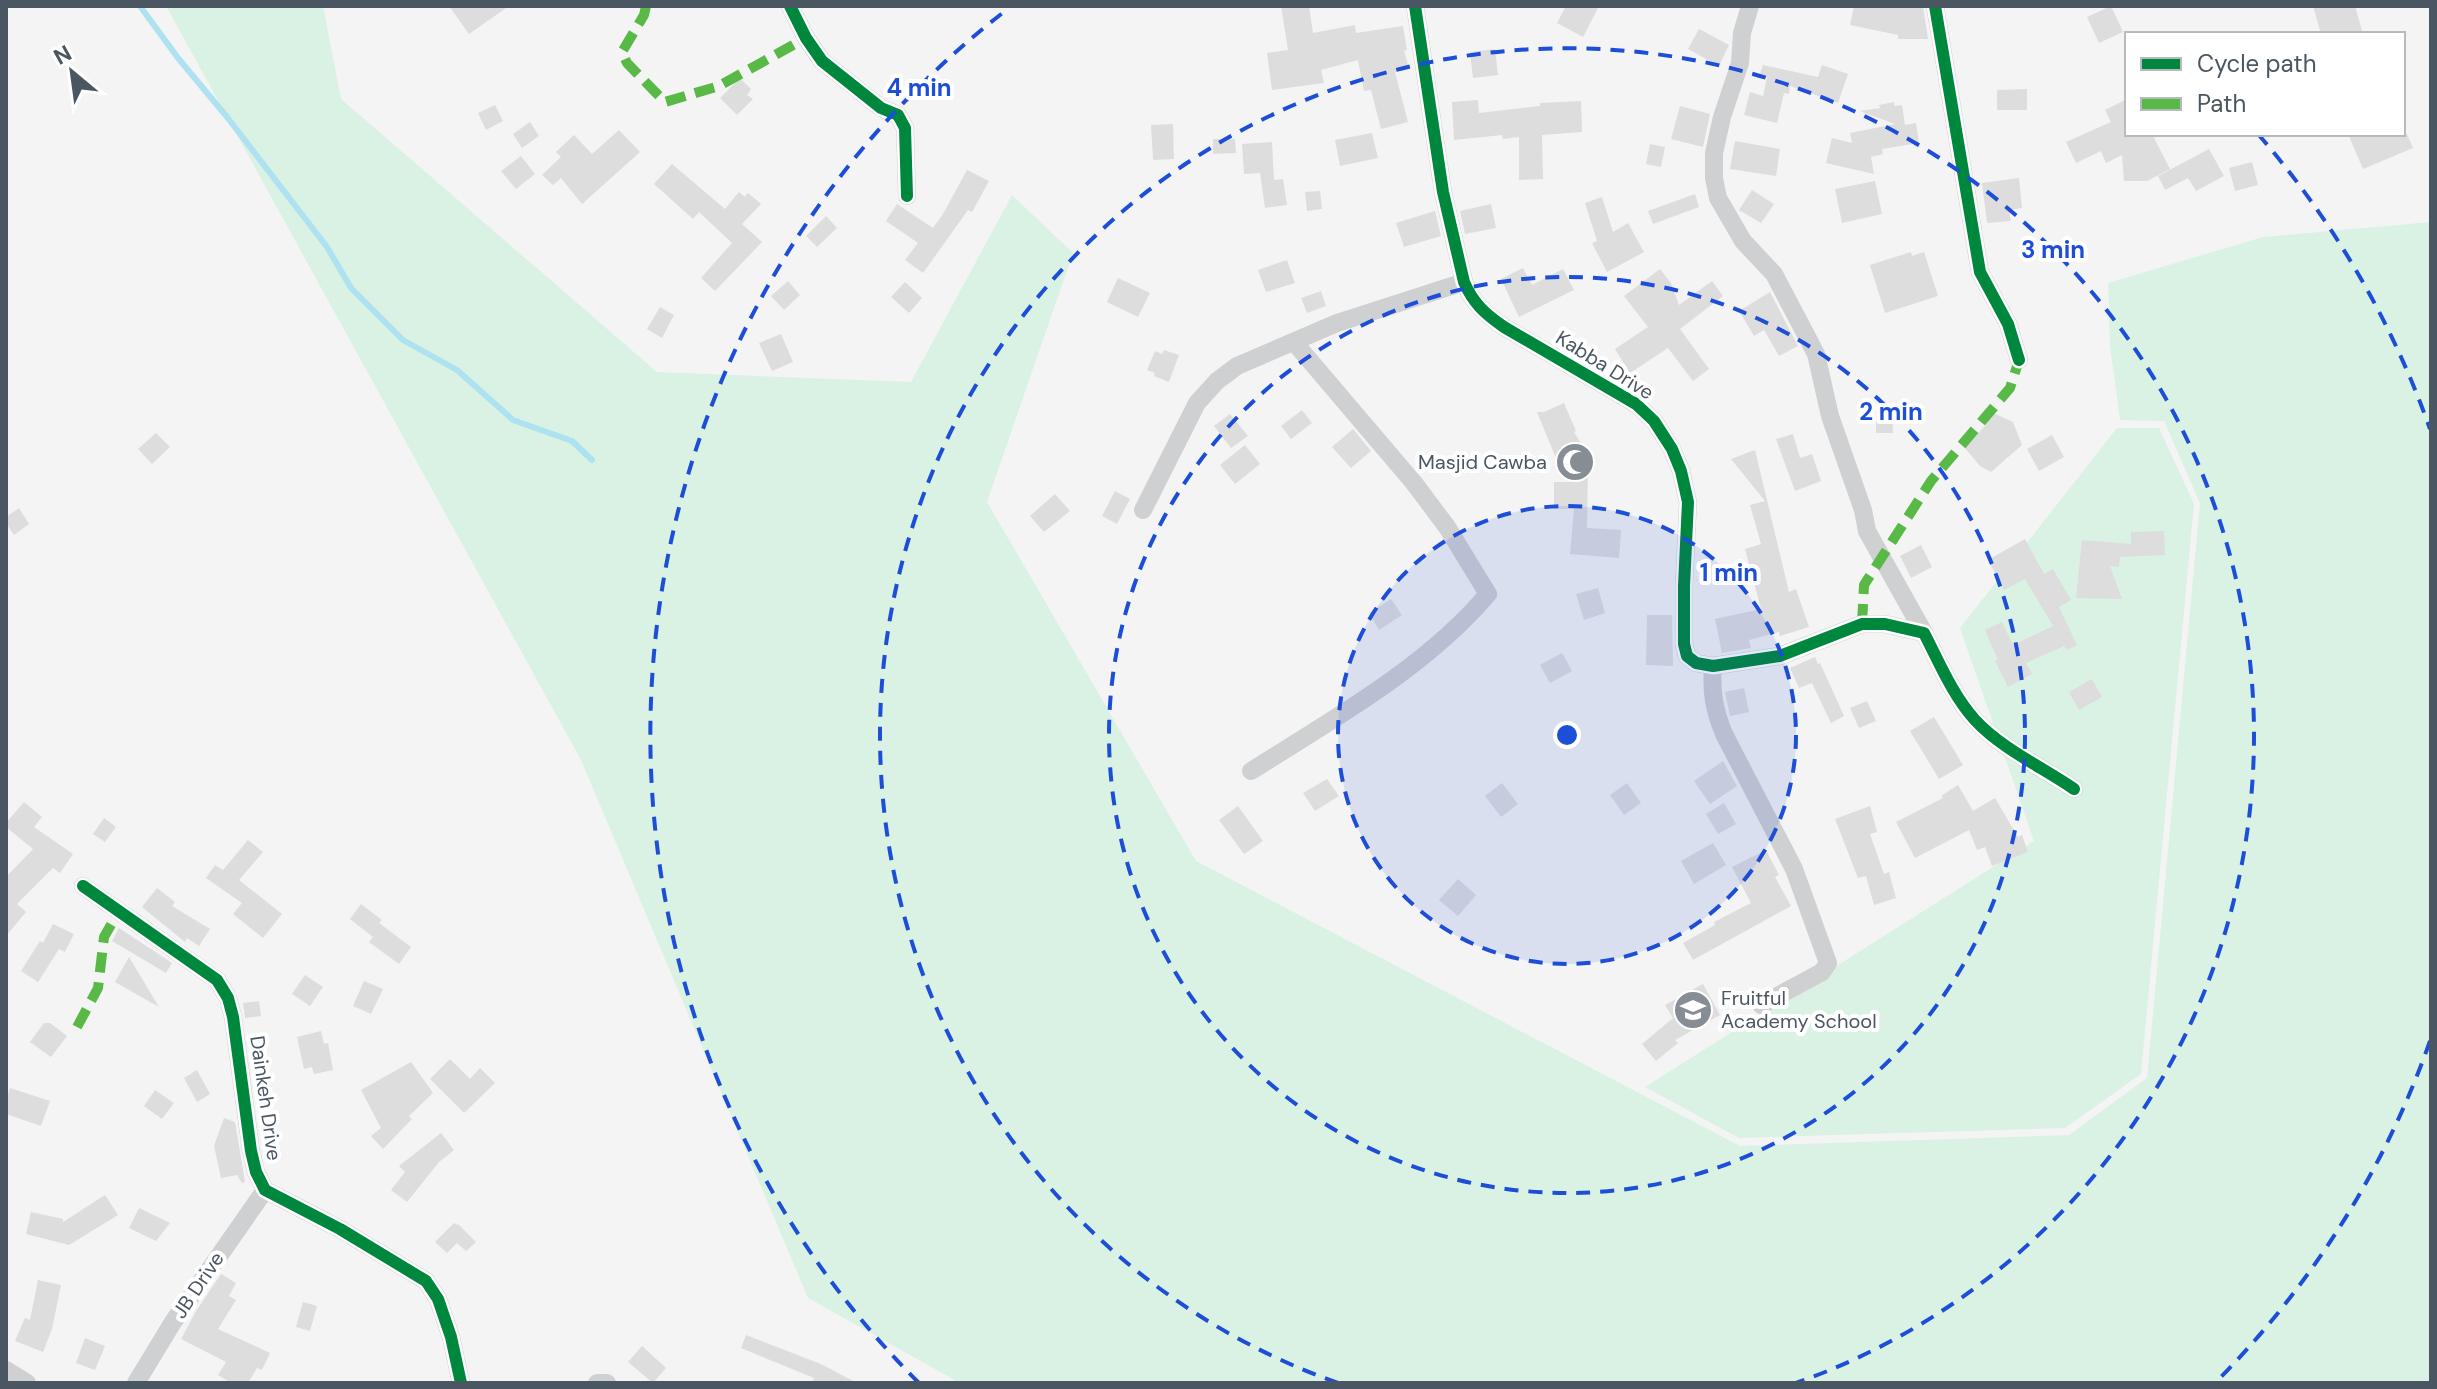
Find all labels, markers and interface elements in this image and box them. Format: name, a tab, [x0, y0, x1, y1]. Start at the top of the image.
north arrow	[32, 32, 112, 112]
legend	[2125, 32, 2405, 136]
text: N	[48, 38, 77, 72]
text: Cycle path	[2197, 48, 2316, 79]
text: 4 min	[886, 72, 952, 103]
text: Path	[2197, 88, 2246, 119]
text: 3 min	[2021, 234, 2085, 265]
street label: Kabba Drive	[1551, 325, 1659, 405]
text: 2 min	[1859, 396, 1923, 427]
mosque icon: Masjid Cawba	[1554, 441, 1596, 483]
place label: Masjid Cawba	[1418, 449, 1547, 475]
text: 1 min	[1700, 557, 1758, 588]
centre of rings	[1553, 721, 1581, 749]
place label: Fruitful Academy School	[1721, 985, 1877, 1034]
school or university icon: Fruitful Academy School	[1672, 989, 1714, 1031]
street label: Dainkeh Drive	[244, 1034, 288, 1162]
street label: JB Drive	[166, 1247, 230, 1323]

